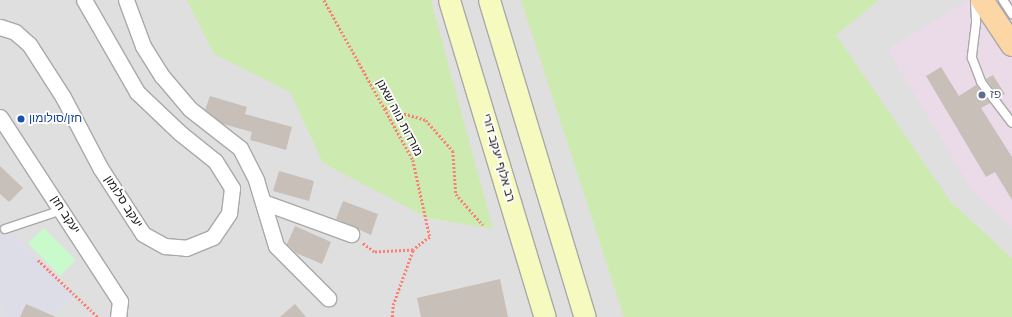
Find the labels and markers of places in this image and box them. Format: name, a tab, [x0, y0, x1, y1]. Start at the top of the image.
place label: פז	[990, 88, 1001, 102]
marker: פז	[977, 90, 987, 100]
place label: חזן/סולומון	[29, 112, 82, 126]
marker: חזן/סולומון	[16, 114, 26, 124]

